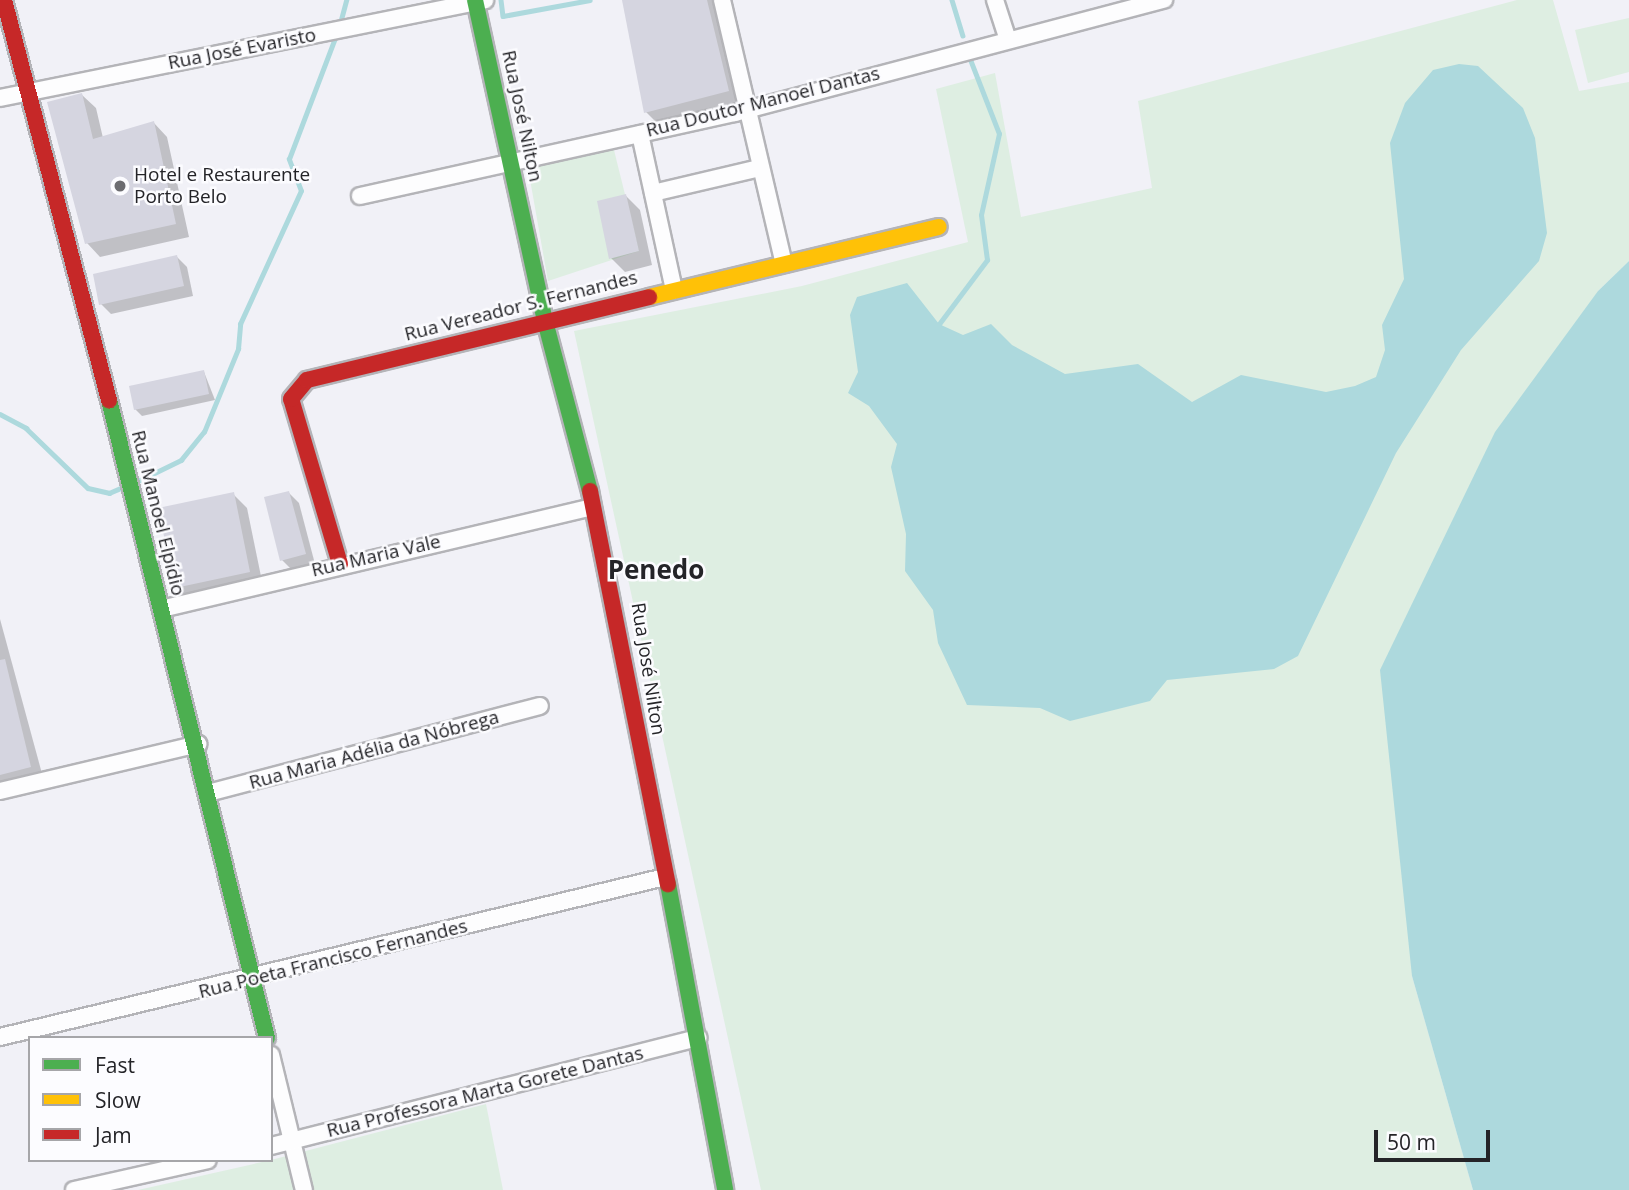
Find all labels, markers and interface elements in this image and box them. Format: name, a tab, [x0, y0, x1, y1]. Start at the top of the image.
street label: Rua José Evaristo	[166, 23, 318, 75]
street label: Rua José Nilton	[497, 48, 547, 184]
street label: Rua Doutor Manoel Dantas	[644, 62, 882, 142]
place label: Hotel e Restaurente Porto Belo	[134, 164, 310, 208]
marker: Hotel e Restaurente Porto Belo	[112, 178, 128, 194]
street label: Rua Vereador S. Fernandes	[402, 266, 640, 346]
street label: Rua Manoel Elpídio	[126, 428, 190, 598]
street label: Rua Maria Vale	[309, 530, 443, 582]
district label: Penedo	[608, 554, 704, 586]
street label: Rua José Nilton	[626, 601, 670, 737]
street label: Rua Maria Adélia da Nóbrega	[247, 706, 501, 794]
street label: Rua Poeta Francisco Fernandes	[196, 915, 470, 1003]
legend	[28, 1036, 273, 1162]
street label: Rua Professora Marta Gorete Dantas	[324, 1042, 646, 1142]
text: Fast	[95, 1051, 135, 1079]
text: Slow	[95, 1086, 141, 1114]
scale bar	[1377, 1116, 1492, 1160]
text: Jam	[95, 1121, 132, 1149]
text: 50 m	[1387, 1128, 1436, 1156]

